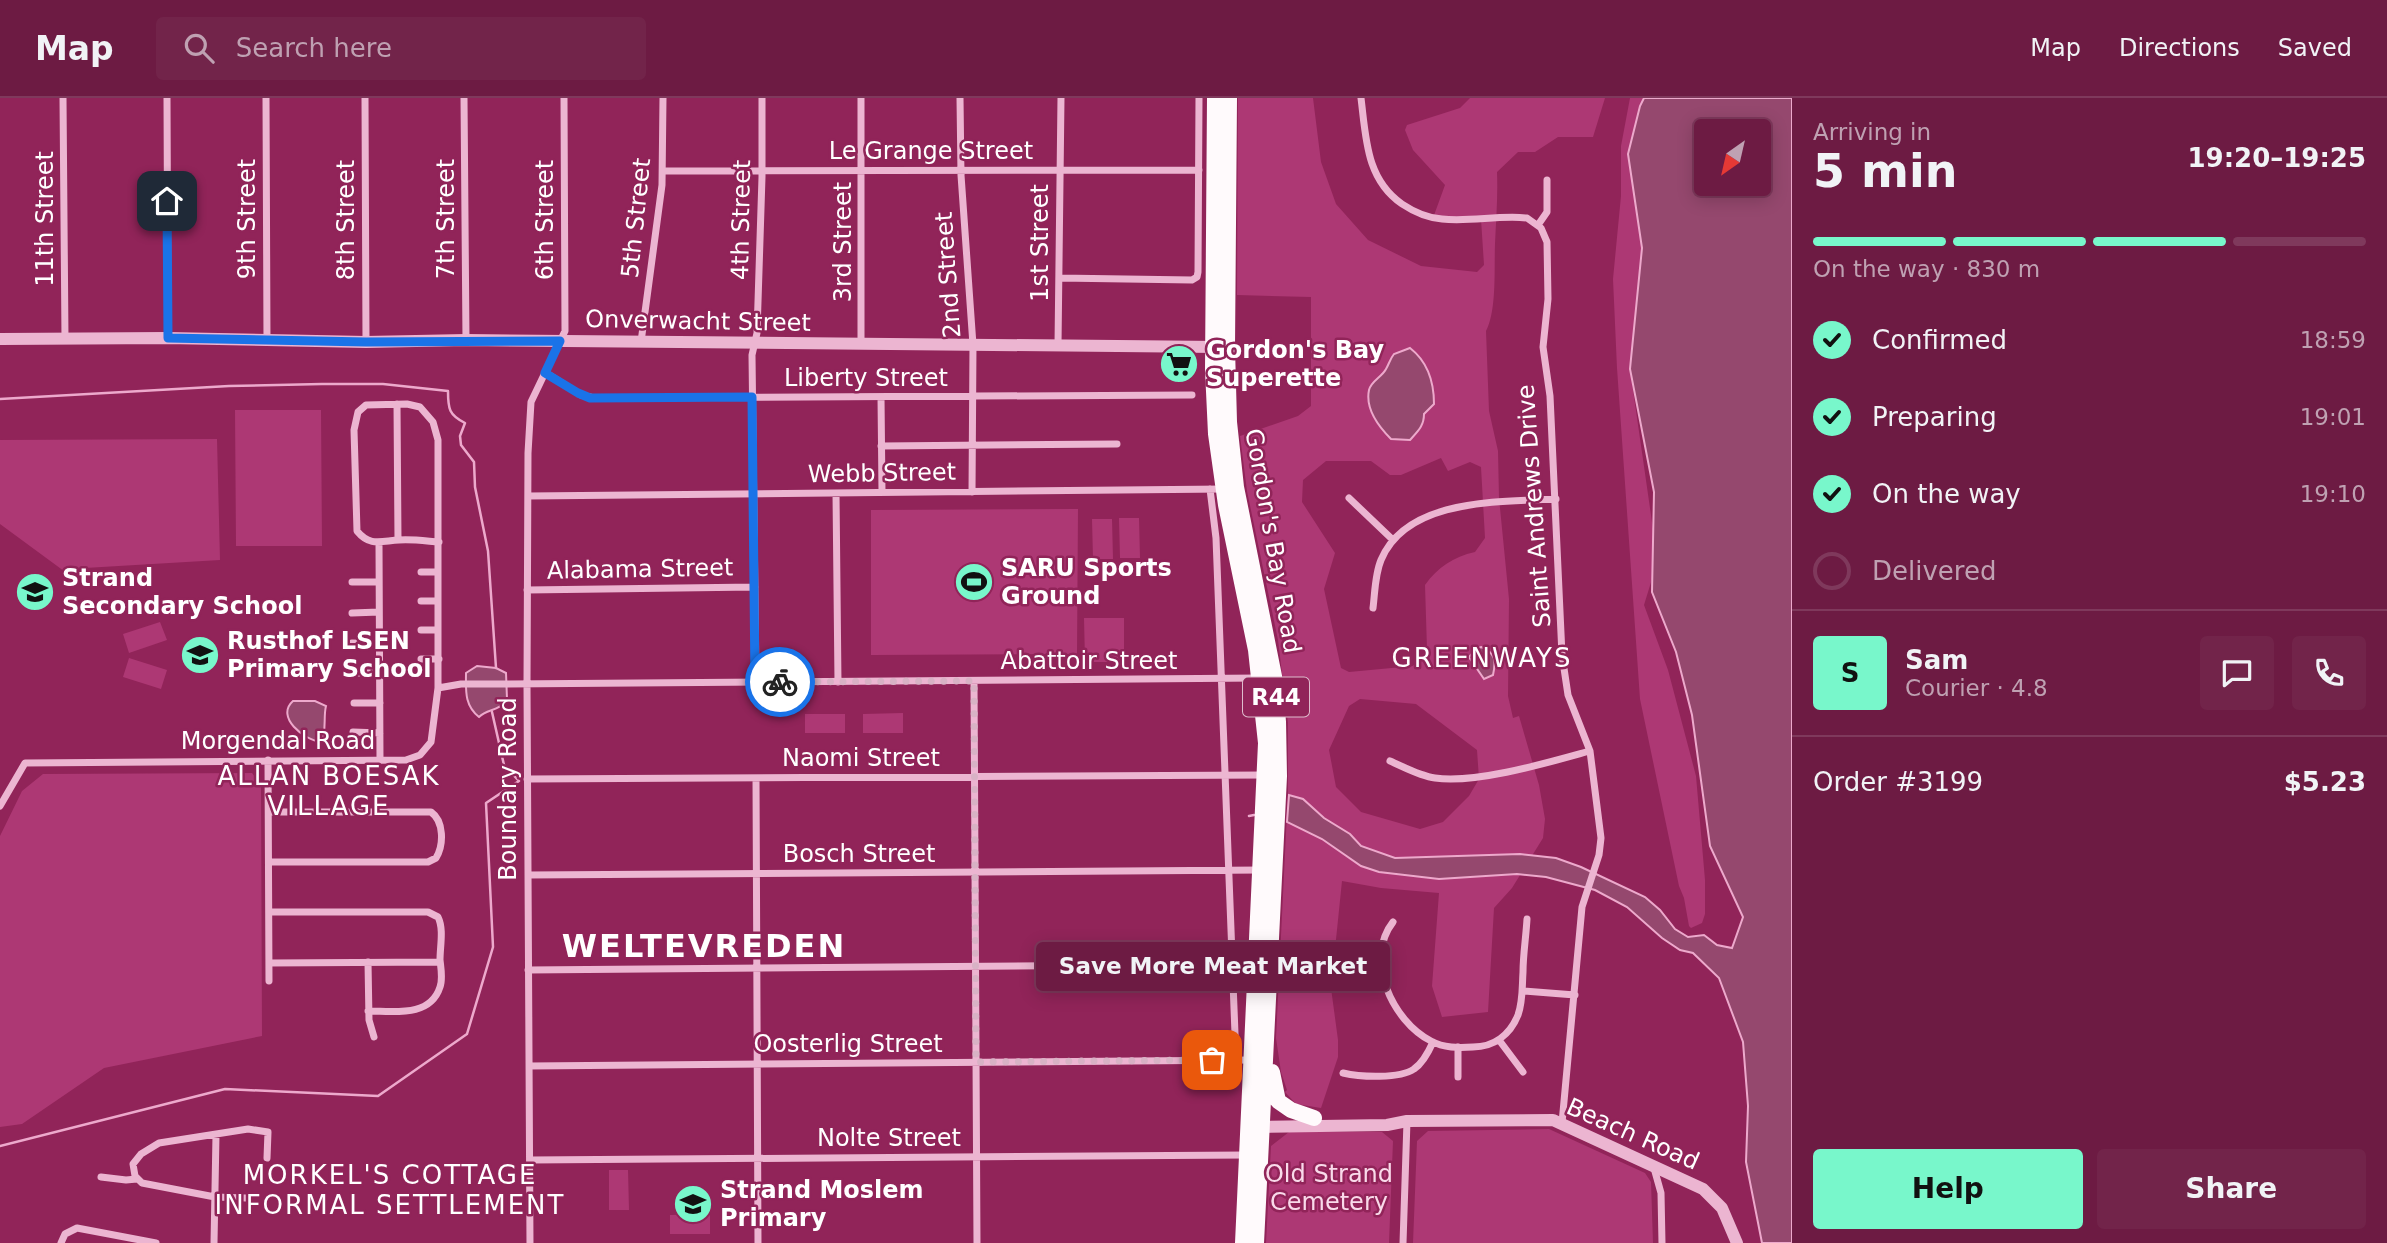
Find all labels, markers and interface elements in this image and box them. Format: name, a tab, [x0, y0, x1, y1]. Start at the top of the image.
search box	[156, 17, 646, 80]
text: Map	[35, 29, 114, 68]
icon: search	[180, 29, 218, 67]
text: Search here	[236, 33, 392, 63]
text: Map	[2030, 34, 2081, 62]
text: Directions	[2119, 34, 2240, 62]
text: Saved	[2278, 34, 2352, 62]
north arrow	[1694, 119, 1771, 196]
map controls	[1694, 119, 1771, 196]
text: Arriving in	[1813, 119, 1931, 145]
street label: Le Grange Street	[829, 137, 1033, 165]
text: 19:20–19:25	[2187, 143, 2366, 173]
text: 5 min	[1813, 144, 1957, 198]
street label: 11th Street	[31, 151, 59, 287]
street label: 5th Street	[616, 157, 656, 279]
street label: 9th Street	[233, 159, 261, 279]
street label: 7th Street	[432, 159, 460, 279]
street label: 8th Street	[332, 160, 360, 280]
street label: 6th Street	[531, 160, 559, 280]
street label: 4th Street	[726, 160, 756, 280]
pin	[137, 171, 197, 231]
icon: home	[148, 182, 186, 220]
street label: 3rd Street	[829, 182, 857, 302]
street label: 1st Street	[1026, 184, 1054, 302]
street label: 2nd Street	[930, 211, 966, 339]
text: On the way · 830 m	[1813, 256, 2040, 282]
street label: Onverwacht Street	[585, 305, 811, 337]
icon: check	[1813, 321, 1851, 359]
text: Confirmed	[1872, 325, 2007, 355]
text: 18:59	[2300, 327, 2366, 353]
place label: Gordon's Bay Superette	[1206, 336, 1385, 392]
supermarket icon: Gordon's Bay Superette	[1158, 343, 1200, 385]
street label: Liberty Street	[784, 364, 948, 392]
street label: Saint Andrews Drive	[1512, 384, 1556, 628]
icon: check	[1813, 398, 1851, 436]
text: Preparing	[1872, 402, 1997, 432]
text: 19:01	[2300, 404, 2366, 430]
street label: Gordon's Bay Road	[1239, 426, 1307, 656]
street label: Webb Street	[808, 458, 956, 488]
icon: check	[1813, 475, 1851, 513]
text: On the way	[1872, 479, 2021, 509]
text: 19:10	[2300, 481, 2366, 507]
street label: Alabama Street	[547, 553, 733, 585]
place label: SARU Sports Ground	[1001, 554, 1172, 610]
text: Delivered	[1872, 556, 1996, 586]
sports icon: SARU Sports Ground	[953, 561, 995, 603]
place label: Strand Secondary School	[62, 564, 302, 620]
school or university icon: Strand Secondary School	[14, 571, 56, 613]
place label: Rusthof LSEN Primary School	[227, 627, 432, 683]
school or university icon: Rusthof LSEN Primary School	[179, 634, 221, 676]
button: chat	[2200, 636, 2274, 710]
button: phone	[2292, 636, 2366, 710]
district label: GREENWAYS	[1392, 643, 1572, 673]
text: Sam	[1905, 645, 1968, 675]
courier	[745, 647, 815, 717]
street label: Abattoir Street	[1001, 647, 1177, 675]
text: S	[1841, 658, 1859, 688]
icon: bike	[761, 663, 799, 701]
text: Courier · 4.8	[1905, 675, 2048, 701]
road number: R44	[1243, 678, 1309, 716]
street label: Boundary Road	[494, 697, 522, 881]
street label: Morgendal Road	[181, 727, 375, 755]
street label: Naomi Street	[782, 744, 940, 772]
district label: ALLAN BOESAK VILLAGE	[218, 761, 440, 821]
text: Order #3199	[1813, 767, 1983, 797]
text: $5.23	[2284, 767, 2366, 797]
street label: Bosch Street	[783, 840, 935, 868]
district label: WELTEVREDEN	[562, 927, 846, 965]
callout: Save More Meat Market	[1035, 941, 1389, 990]
text: Save More Meat Market	[1059, 953, 1367, 979]
street label: Oosterlig Street	[753, 1030, 943, 1058]
pin	[1182, 1030, 1242, 1090]
icon: bag	[1193, 1041, 1231, 1079]
street label: Beach Road	[1562, 1092, 1704, 1176]
street label: Nolte Street	[817, 1124, 961, 1152]
button: Help	[1813, 1149, 2083, 1229]
button: Share	[2097, 1149, 2366, 1229]
district label: MORKEL'S COTTAGE INFORMAL SETTLEMENT	[215, 1160, 565, 1220]
park label: Old Strand Cemetery	[1265, 1160, 1393, 1216]
place label: Strand Moslem Primary	[720, 1176, 924, 1232]
school or university icon: Strand Moslem Primary	[672, 1183, 714, 1225]

